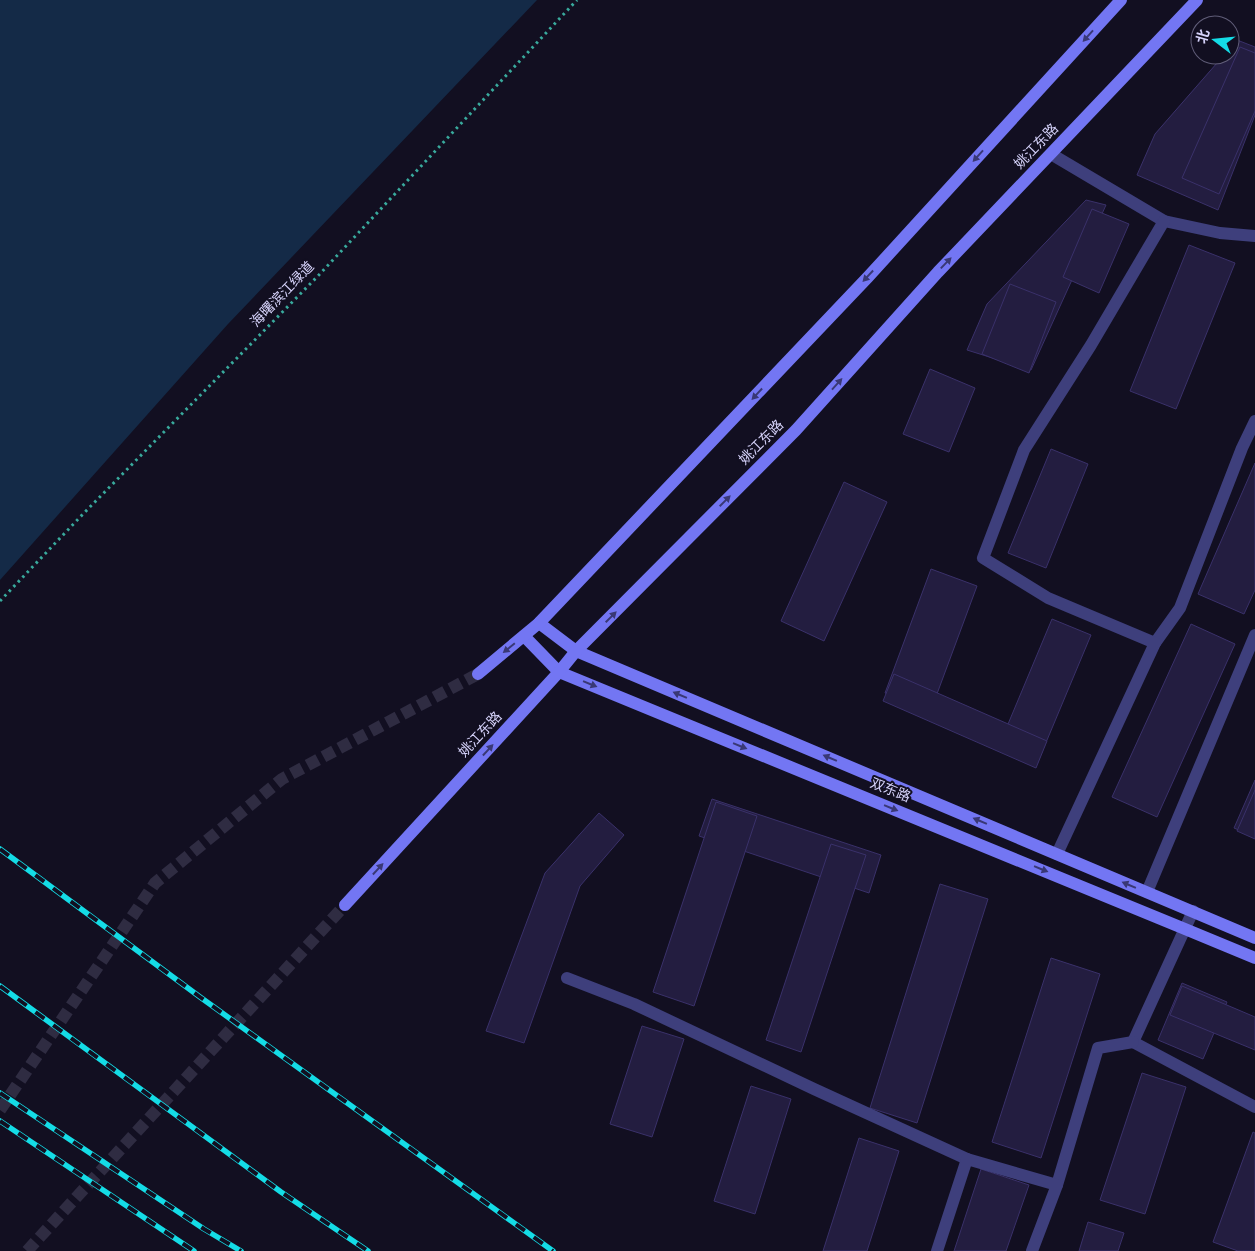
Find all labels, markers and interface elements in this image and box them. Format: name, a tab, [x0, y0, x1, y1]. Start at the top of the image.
north arrow	[1190, 15, 1240, 65]
text: 北	[1194, 28, 1214, 46]
one-way arrow	[1082, 30, 1094, 42]
street label: 姚江东路	[1011, 120, 1063, 173]
one-way arrow	[972, 149, 984, 161]
one-way arrow	[940, 258, 952, 270]
street label: 海曙滨江绿道	[248, 259, 318, 331]
one-way arrow	[862, 269, 874, 281]
one-way arrow	[831, 378, 843, 390]
one-way arrow	[751, 387, 763, 399]
street label: 姚江东路	[735, 416, 788, 469]
one-way arrow	[719, 496, 731, 508]
one-way arrow	[604, 611, 616, 623]
one-way arrow	[502, 643, 515, 654]
one-way arrow	[583, 681, 597, 689]
one-way arrow	[673, 691, 687, 699]
street label: 姚江东路	[455, 708, 506, 761]
one-way arrow	[733, 742, 748, 750]
one-way arrow	[482, 744, 494, 756]
one-way arrow	[823, 754, 837, 762]
street label: 双东路	[867, 775, 913, 807]
one-way arrow	[883, 804, 898, 812]
one-way arrow	[973, 817, 987, 825]
one-way arrow	[372, 863, 384, 875]
one-way arrow	[1034, 866, 1048, 874]
one-way arrow	[1122, 880, 1137, 888]

